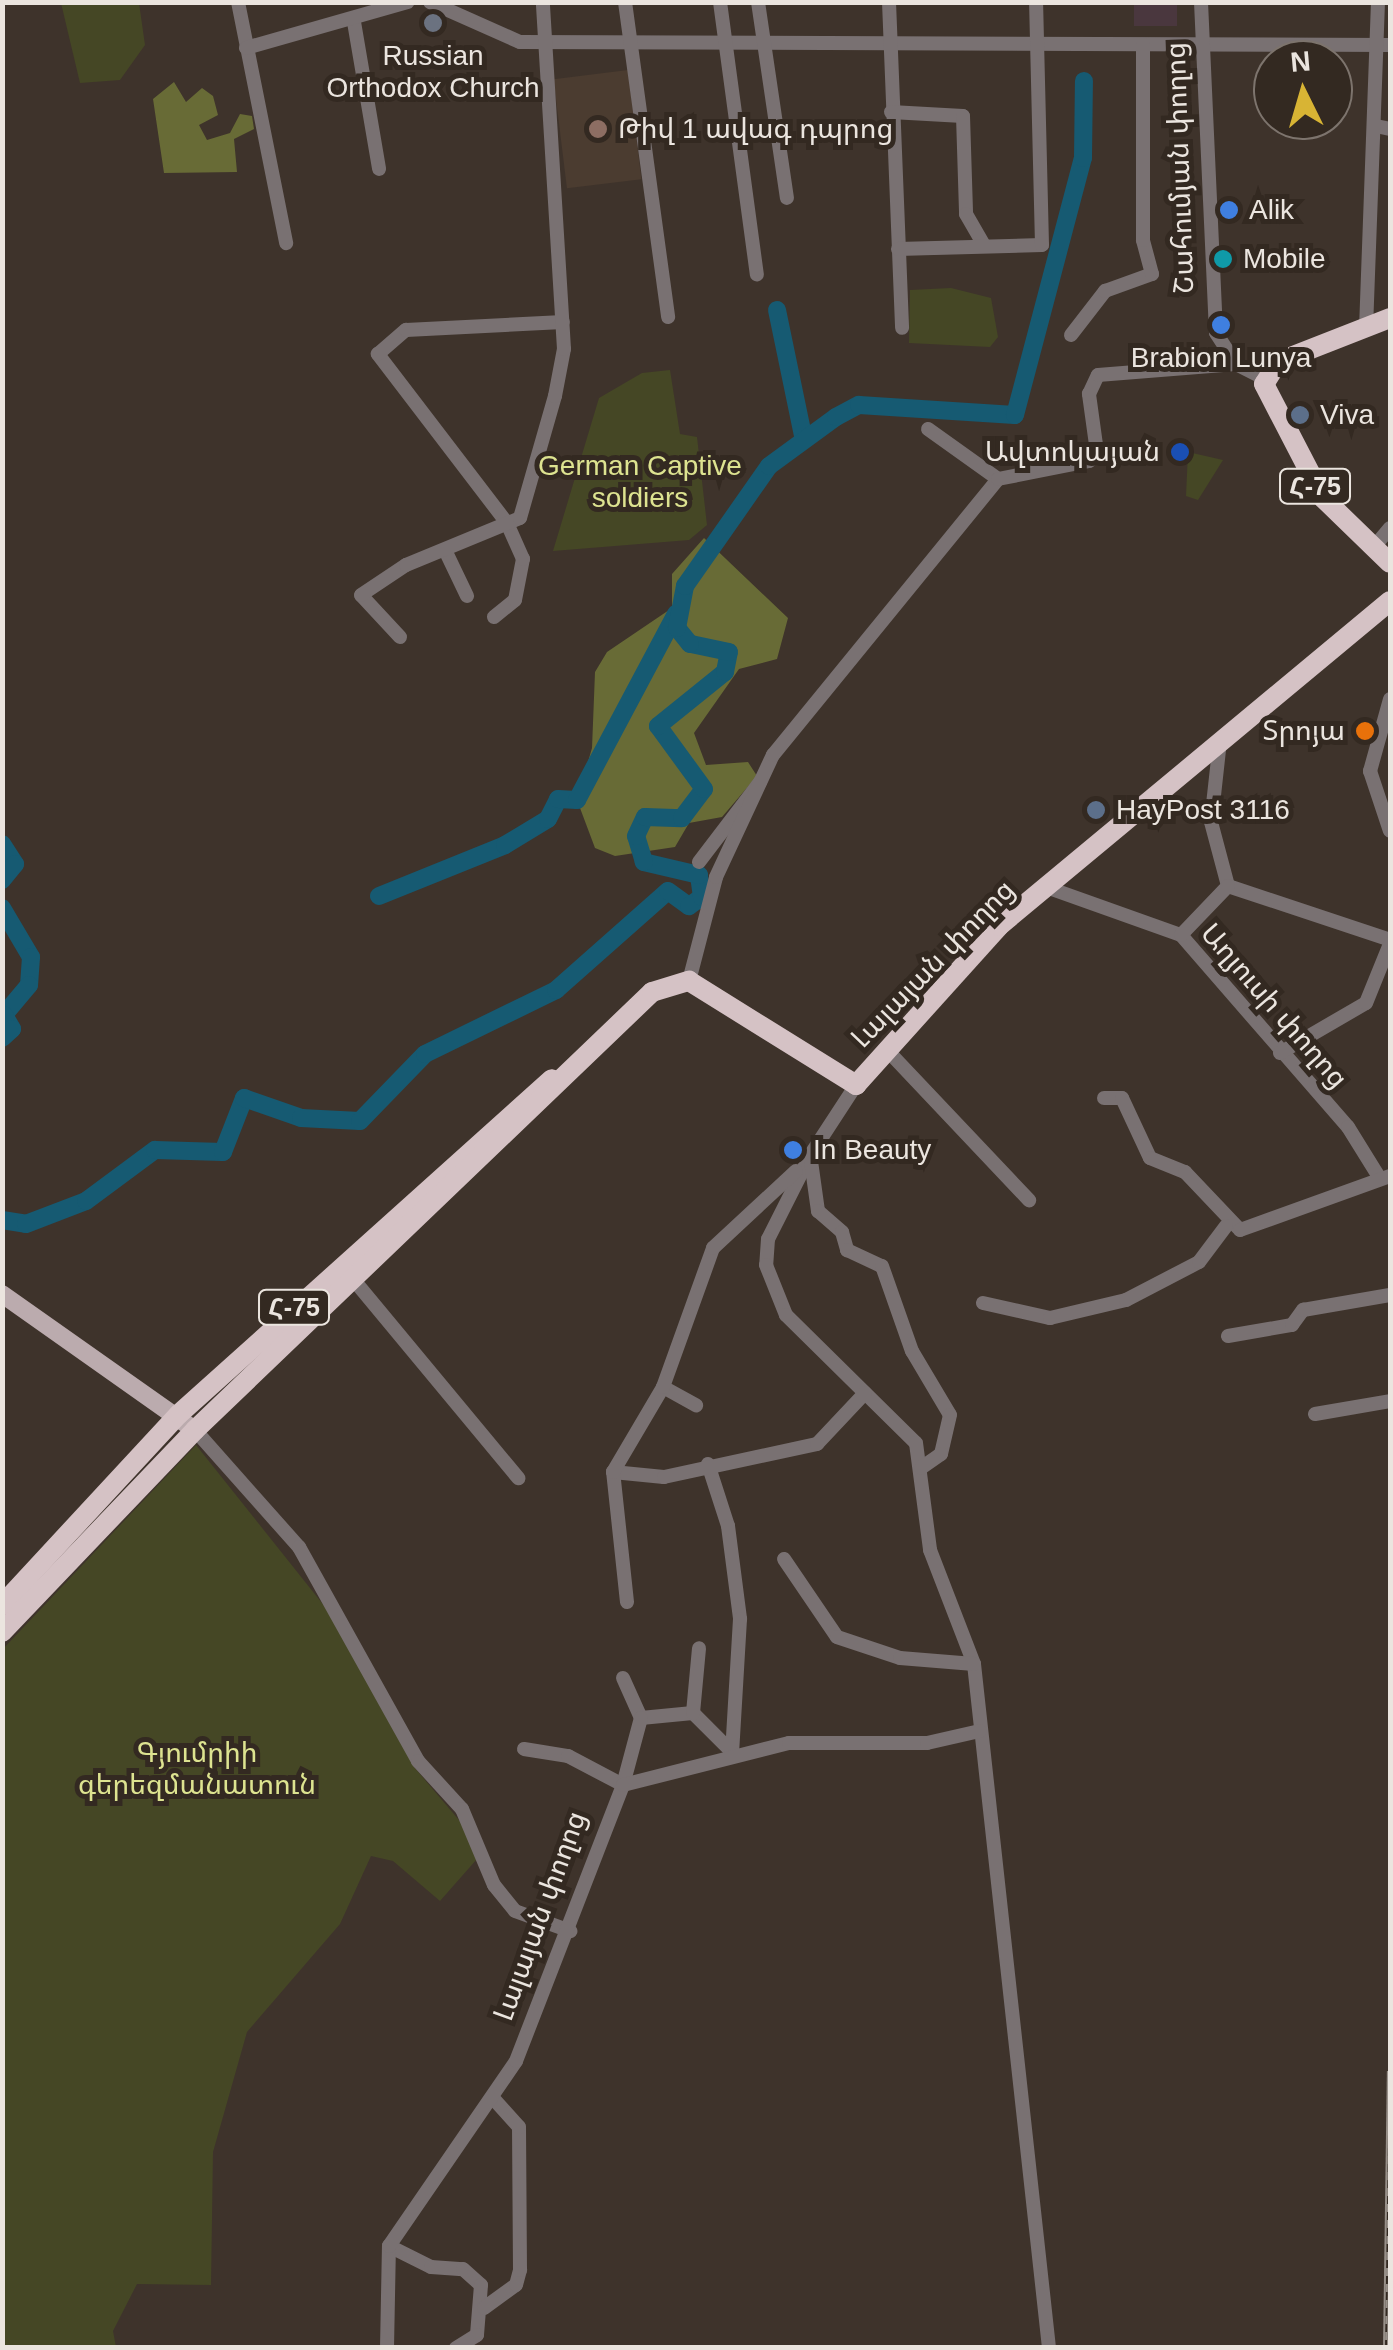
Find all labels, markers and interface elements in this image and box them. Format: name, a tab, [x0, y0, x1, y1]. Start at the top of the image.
marker: Russian Orthodox Church	[422, 12, 444, 34]
place label: Russian Orthodox Church	[326, 39, 540, 105]
north arrow	[1253, 40, 1353, 140]
street label: Շահումյան փողոց	[1159, 41, 1201, 295]
text: N	[1289, 45, 1312, 78]
place label: Թիվ 1 ավագ դպրոց	[618, 112, 893, 146]
marker: Թիվ 1 ավագ դպրոց	[587, 118, 609, 140]
place label: Alik	[1249, 193, 1294, 227]
marker: Alik	[1218, 199, 1240, 221]
place label: Mobile	[1243, 242, 1325, 276]
marker: Mobile	[1212, 248, 1234, 270]
marker: Brabion Lunya	[1210, 314, 1232, 336]
place label: Brabion Lunya	[1131, 341, 1311, 375]
place label: Viva	[1320, 398, 1374, 432]
marker: Viva	[1289, 404, 1311, 426]
place label: Ավտոկայան	[985, 435, 1160, 469]
marker: Ավտոկայան	[1169, 441, 1191, 463]
park label: German Captive soldiers	[538, 449, 742, 515]
road number: Հ-75	[1278, 466, 1352, 506]
place label: Տրոյա	[1262, 714, 1345, 748]
marker: Տրոյա	[1354, 720, 1376, 742]
place label: HayPost 3116	[1116, 793, 1290, 827]
marker: HayPost 3116	[1085, 799, 1107, 821]
street label: Լալայան փողոց	[844, 873, 1022, 1055]
street label: Աղյուսի փողոց	[1193, 917, 1355, 1095]
place label: In Beauty	[813, 1133, 931, 1167]
marker: In Beauty	[782, 1139, 804, 1161]
road number: Հ-75	[256, 1287, 332, 1327]
park label: Գյումրիի գերեզմանատուն	[78, 1736, 316, 1802]
street label: Լալայան փողոց	[486, 1807, 594, 2025]

